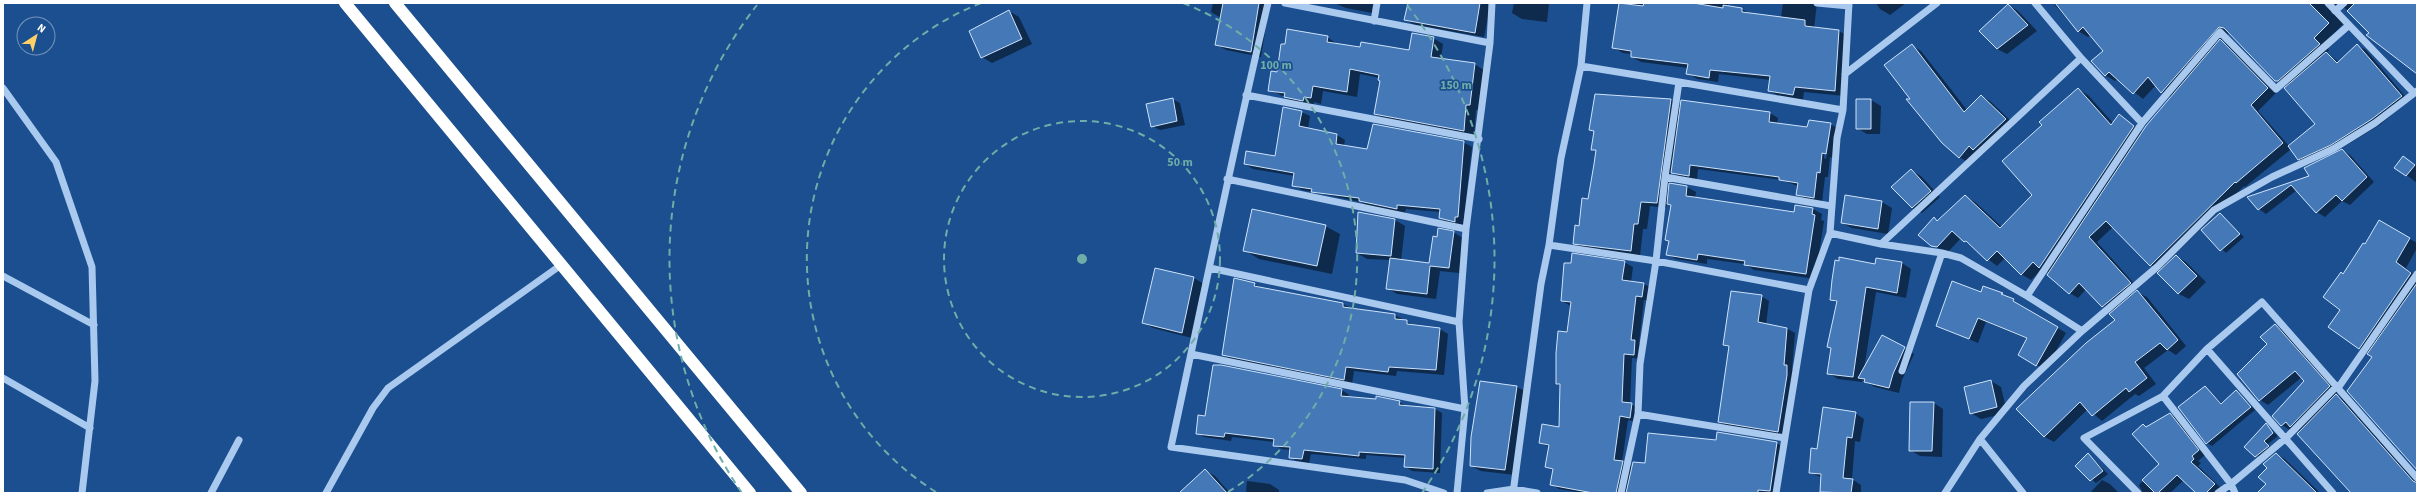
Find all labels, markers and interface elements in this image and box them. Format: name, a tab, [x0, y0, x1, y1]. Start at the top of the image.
north arrow	[16, 16, 56, 56]
text: N	[34, 20, 49, 37]
text: 100 m	[1260, 57, 1292, 74]
text: 150 m	[1440, 77, 1472, 94]
text: 50 m	[1167, 154, 1193, 171]
centre of rings	[1075, 252, 1089, 266]

